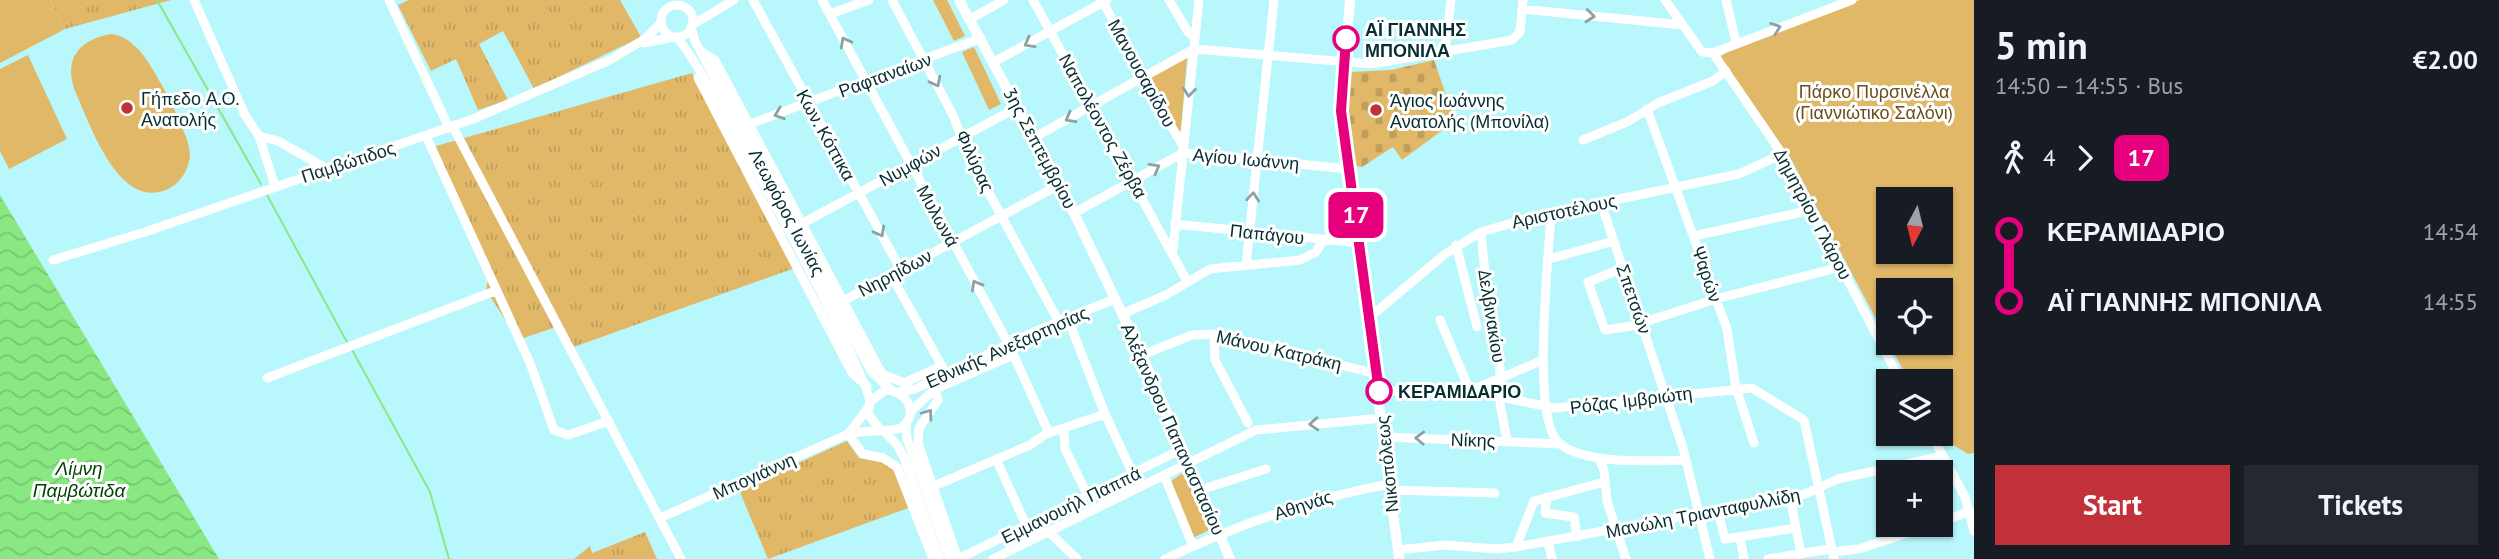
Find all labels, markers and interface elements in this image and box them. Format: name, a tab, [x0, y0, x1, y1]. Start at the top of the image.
one-way arrow	[1585, 8, 1596, 23]
street label: Μανουσαρίδου	[1103, 15, 1181, 131]
place label: ΑΪ ΓΙΑΝΝΗΣ ΜΠΟΝΙΛΑ	[1365, 18, 1466, 62]
text: 5 min	[1995, 20, 2088, 69]
one-way arrow	[1770, 22, 1782, 36]
marker: ΑΪ ΓΙΑΝΝΗΣ ΜΠΟΝΙΛΑ	[1333, 26, 1359, 52]
one-way arrow	[1024, 35, 1036, 48]
one-way arrow	[840, 37, 853, 49]
text: €2.00	[2413, 43, 2478, 76]
street label: Ραφταναίων	[835, 48, 935, 102]
street label: Ναπολέοντος Ζέρβα	[1054, 50, 1152, 202]
text: 14:50 – 14:55 · Bus	[1995, 71, 2183, 100]
one-way arrow	[928, 75, 942, 87]
park label: Πάρκο Πυρσινέλλα (Γιαννιώτικο Σαλόνι)	[1795, 80, 1953, 124]
street label: 3ης Σεπτεμβρίου	[998, 83, 1082, 213]
street label: Κων. Κόττικα	[791, 85, 861, 185]
place label: Γήπεδο Α.Ο. Ανατολής	[141, 87, 239, 131]
one-way arrow	[1182, 87, 1197, 98]
place label: Άγιος Ιωάννης Ανατολής (Μπονίλα)	[1390, 89, 1549, 133]
marker: Γήπεδο Α.Ο. Ανατολής	[119, 100, 135, 116]
marker: Άγιος Ιωάννης Ανατολής (Μπονίλα)	[1368, 102, 1384, 118]
one-way arrow	[774, 105, 786, 119]
one-way arrow	[1065, 110, 1077, 123]
street label: Φιλύρας	[951, 126, 1000, 196]
street label: Παμβώτιδος	[298, 136, 398, 188]
street label: Νυμφών	[875, 139, 945, 191]
icon: walk	[1995, 139, 2033, 177]
icon: forward	[2066, 139, 2104, 177]
text: 17	[2128, 142, 2155, 173]
street label: Αγίου Ιωάννη	[1192, 143, 1300, 175]
text: 4	[2043, 143, 2056, 172]
street label: Δημητρίου Γλάρου	[1769, 144, 1857, 284]
street label: Λεωφόρος Ιωνίας	[744, 145, 830, 280]
one-way arrow	[1148, 163, 1160, 176]
street label: Μυλωνά	[912, 181, 964, 251]
north arrow	[1876, 187, 1953, 264]
map controls	[1876, 187, 1953, 537]
street label: Αριστοτέλους	[1510, 189, 1619, 233]
one-way arrow	[1245, 191, 1260, 202]
line badge: 17	[1324, 192, 1388, 238]
text: 17	[1342, 199, 1370, 230]
text: ΚΕΡΑΜΙΔΑΡΙΟ	[2047, 215, 2225, 248]
text: 14:54	[2423, 217, 2478, 246]
street label: Παπάγου	[1229, 219, 1305, 249]
one-way arrow	[872, 224, 885, 237]
street label: Ψαρών	[1687, 243, 1727, 305]
street label: Νηρηίδων	[854, 244, 936, 302]
street label: Σπετσών	[1611, 261, 1657, 337]
street label: Δελβινακίου	[1473, 268, 1511, 364]
button: locate	[1876, 278, 1953, 355]
one-way arrow	[971, 280, 984, 293]
text: ΑΪ ΓΙΑΝΝΗΣ ΜΠΟΝΙΛΑ	[2047, 285, 2323, 318]
text: 14:55	[2423, 287, 2478, 316]
street label: Εθνικής Ανεξαρτησίας	[922, 301, 1092, 393]
street label: Αλέξανδρου Παπαναστασίου	[1116, 320, 1230, 538]
street label: Μάνου Κατράκη	[1214, 324, 1344, 376]
button: layers	[1876, 369, 1953, 446]
marker: ΚΕΡΑΜΙΔΑΡΙΟ	[1366, 378, 1392, 404]
place label: ΚΕΡΑΜΙΔΑΡΙΟ	[1398, 380, 1521, 403]
street label: Ρόζας Ιμβριώτη	[1569, 381, 1693, 419]
one-way arrow	[920, 409, 932, 422]
street label: Νικοπόλεως	[1370, 414, 1404, 514]
one-way arrow	[1309, 417, 1320, 432]
street label: Νίκης	[1450, 428, 1496, 452]
one-way arrow	[1414, 431, 1425, 446]
street label: Μπογιάννη	[709, 448, 799, 504]
water label: Λίμνη Παμβώτιδα	[33, 456, 126, 502]
button: +	[1876, 460, 1953, 537]
street label: Εμμανουήλ Παππά	[997, 461, 1145, 549]
button: Start	[1995, 465, 2230, 545]
button: Tickets	[2244, 465, 2478, 545]
street label: Μανώλη Τριανταφυλλίδη	[1604, 483, 1802, 543]
street label: Αθηνάς	[1271, 485, 1335, 525]

